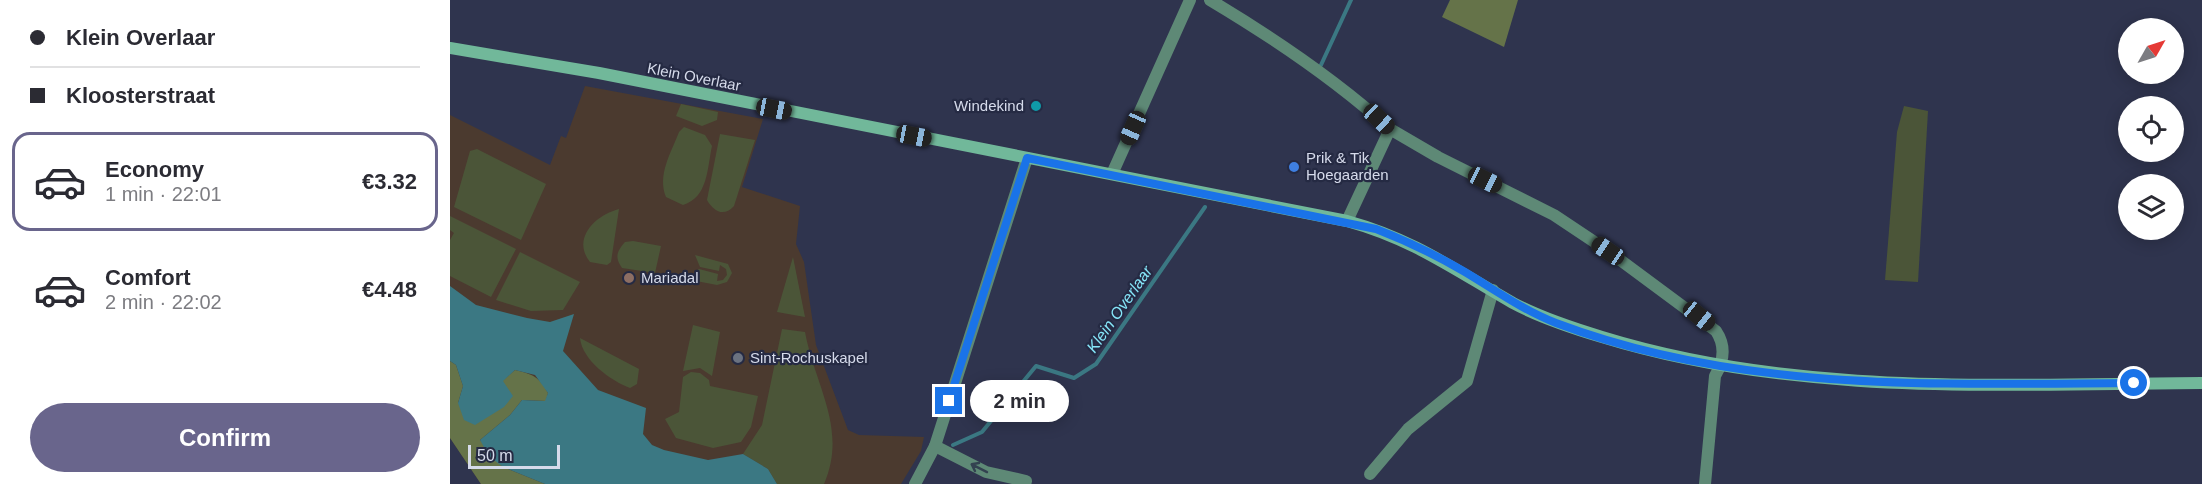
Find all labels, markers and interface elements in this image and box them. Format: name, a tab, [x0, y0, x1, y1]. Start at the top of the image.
north arrow	[2118, 18, 2184, 84]
map controls	[2118, 18, 2184, 240]
text: Klein Overlaar	[66, 25, 215, 50]
street label: Klein Overlaar	[646, 59, 742, 94]
text: Kloosterstraat	[66, 83, 215, 108]
button: locate	[2118, 96, 2184, 162]
car	[755, 97, 793, 121]
place label: Windekind	[954, 97, 1024, 114]
marker: Windekind	[1029, 99, 1043, 113]
car	[1360, 100, 1398, 138]
car	[1117, 108, 1149, 148]
car	[895, 124, 933, 148]
place label: Prik & Tik Hoegaarden	[1306, 149, 1389, 183]
icon: car	[33, 155, 87, 209]
text: Economy	[105, 157, 204, 182]
marker: Prik & Tik Hoegaarden	[1287, 160, 1301, 174]
car	[1465, 164, 1505, 196]
text: €3.32	[362, 169, 417, 194]
button: layers	[2118, 174, 2184, 240]
text: 1 min · 22:01	[105, 183, 222, 205]
car	[1588, 233, 1628, 269]
water label: Klein Overlaar	[1083, 262, 1156, 356]
icon: car	[33, 263, 87, 317]
text: Comfort	[105, 265, 191, 290]
place label: Mariadal	[641, 269, 699, 286]
marker: Mariadal	[622, 271, 636, 285]
text: €4.48	[362, 277, 417, 302]
text: 2 min · 22:02	[105, 291, 222, 313]
car	[1679, 298, 1719, 334]
place label: Sint-Rochuskapel	[750, 349, 868, 366]
marker: Sint-Rochuskapel	[731, 351, 745, 365]
route start	[2120, 369, 2147, 396]
callout: 2 min	[970, 380, 1069, 422]
route end	[935, 387, 962, 414]
text: 2 min	[993, 390, 1046, 412]
button: Confirm	[30, 403, 420, 472]
scale bar	[468, 442, 560, 470]
text: 50 m	[477, 447, 513, 464]
one-way arrow	[970, 462, 988, 474]

